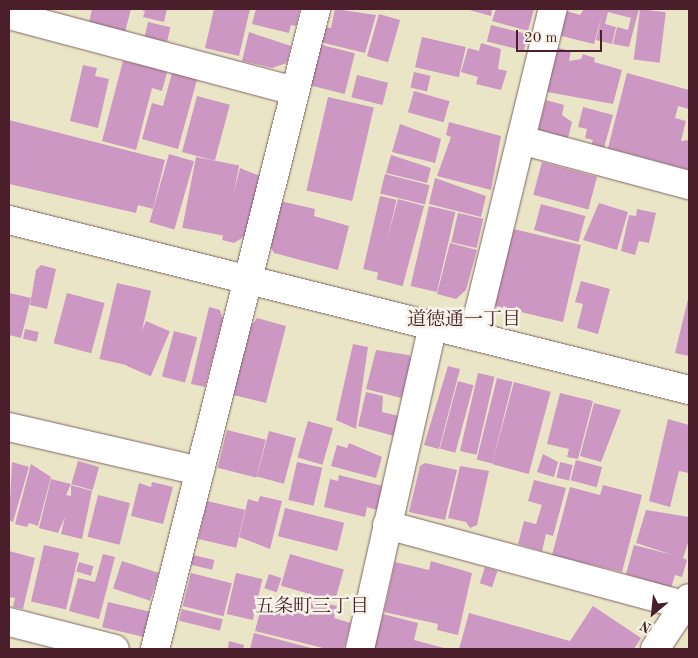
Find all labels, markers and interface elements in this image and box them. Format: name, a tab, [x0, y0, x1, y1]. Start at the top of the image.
scale bar	[518, 20, 604, 52]
text: 20 m	[524, 31, 558, 46]
district label: 道徳通一丁目	[407, 310, 521, 332]
north arrow	[628, 588, 678, 638]
district label: 五条町三丁目	[255, 597, 369, 619]
text: N	[638, 618, 654, 635]

